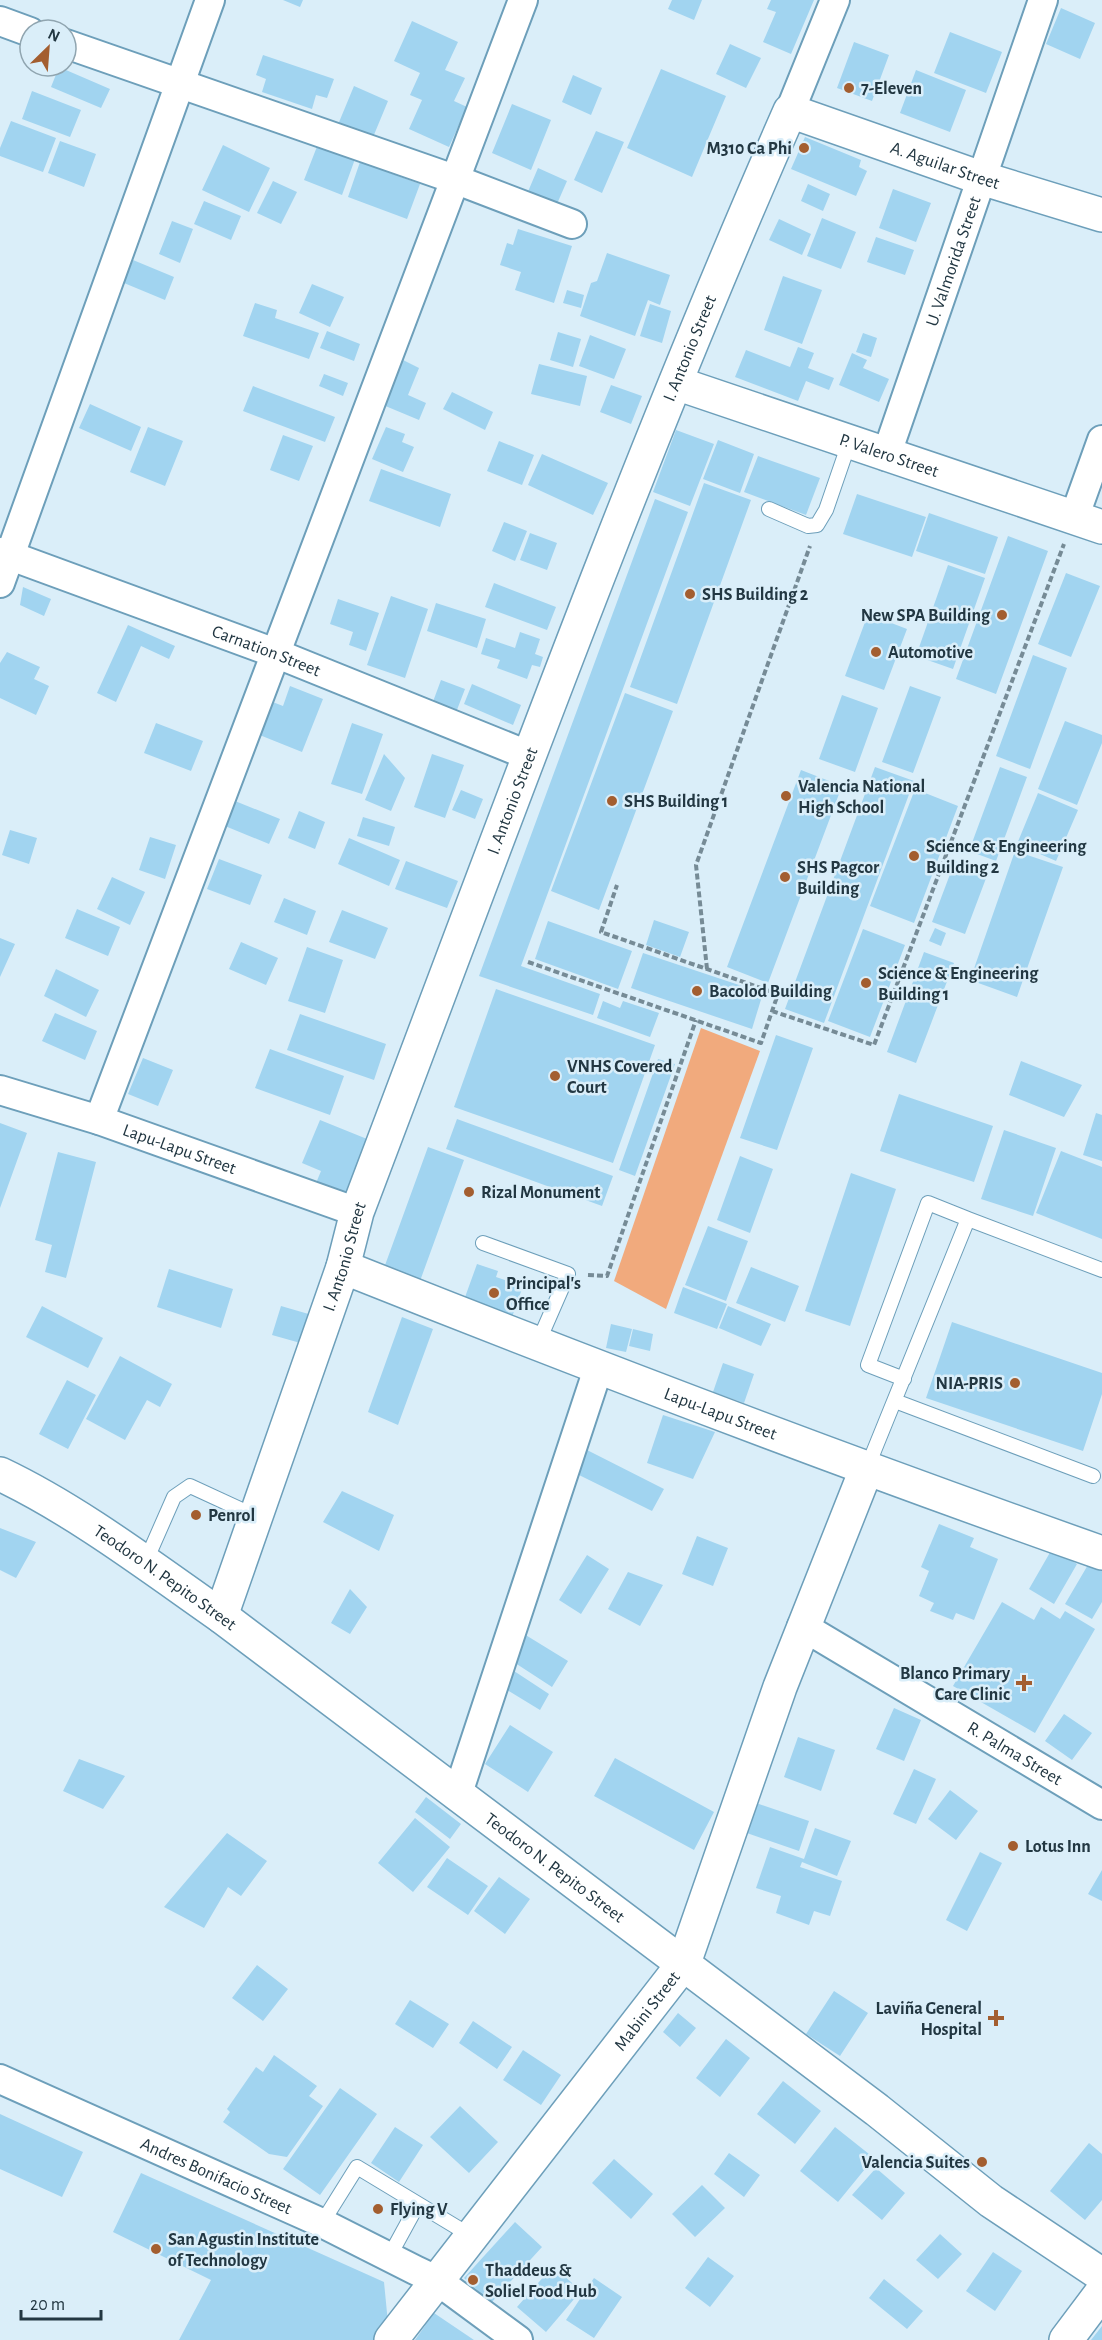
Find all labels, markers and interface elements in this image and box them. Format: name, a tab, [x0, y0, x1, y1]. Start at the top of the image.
north arrow	[18, 18, 78, 78]
text: N	[45, 26, 62, 45]
place label: 7-Eleven	[861, 80, 922, 98]
marker: 7-Eleven	[842, 81, 856, 95]
street label: A. Aguilar Street	[888, 139, 1002, 193]
place label: M310 Ca Phi	[706, 140, 792, 158]
marker: M310 Ca Phi	[797, 141, 811, 155]
street label: U. Valmorida Street	[923, 194, 985, 329]
street label: I. Antonio Street	[661, 293, 720, 404]
street label: P. Valero Street	[837, 431, 941, 481]
place label: SHS Building 2	[702, 586, 809, 604]
marker: SHS Building 2	[683, 587, 697, 601]
place label: New SPA Building	[861, 607, 991, 625]
marker: New SPA Building	[995, 608, 1009, 622]
street label: Carnation Street	[209, 623, 323, 680]
place label: Automotive	[888, 644, 973, 662]
marker: Automotive	[869, 645, 883, 659]
street label: I. Antonio Street	[485, 745, 542, 857]
place label: Valencia National High School	[798, 778, 925, 817]
marker: Valencia National High School	[779, 789, 793, 803]
place label: SHS Building 1	[624, 793, 728, 811]
marker: SHS Building 1	[605, 794, 619, 808]
place label: Science & Engineering Building 2	[926, 838, 1087, 877]
marker: Science & Engineering Building 2	[907, 849, 921, 863]
place label: SHS Pagcor Building	[797, 859, 880, 898]
marker: SHS Pagcor Building	[778, 870, 792, 884]
place label: Science & Engineering Building 1	[878, 965, 1039, 1004]
marker: Science & Engineering Building 1	[859, 976, 873, 990]
place label: Bacolod Building	[709, 983, 833, 1001]
marker: Bacolod Building	[690, 984, 704, 998]
place label: VNHS Covered Court	[567, 1058, 673, 1097]
marker: VNHS Covered Court	[548, 1069, 562, 1083]
street label: Lapu-Lapu Street	[120, 1121, 238, 1178]
place label: Rizal Monument	[481, 1184, 600, 1202]
marker: Rizal Monument	[462, 1185, 476, 1199]
street label: I. Antonio Street	[320, 1200, 370, 1314]
place label: Principal's Office	[506, 1275, 581, 1314]
marker: Principal's Office	[487, 1286, 501, 1300]
place label: NIA-PRIS	[935, 1375, 1003, 1393]
marker: NIA-PRIS	[1008, 1376, 1022, 1390]
street label: Lapu-Lapu Street	[661, 1385, 779, 1444]
place label: Penrol	[208, 1507, 255, 1525]
marker: Penrol	[189, 1508, 203, 1522]
street label: Teodoro N. Pepito Street	[90, 1522, 239, 1634]
place label: Blanco Primary Care Clinic	[900, 1665, 1011, 1704]
marker: Blanco Primary Care Clinic	[1015, 1674, 1033, 1692]
street label: R. Palma Street	[964, 1719, 1065, 1789]
street label: Teodoro N. Pepito Street	[481, 1810, 628, 1927]
place label: Lotus Inn	[1025, 1838, 1091, 1856]
marker: Lotus Inn	[1006, 1839, 1020, 1853]
street label: Mabini Street	[611, 1968, 684, 2054]
place label: Laviña General Hospital	[876, 2000, 982, 2039]
marker: Laviña General Hospital	[987, 2009, 1005, 2027]
street label: Andres Bonifacio Street	[138, 2135, 295, 2218]
place label: Valencia Suites	[862, 2154, 970, 2172]
marker: Valencia Suites	[975, 2155, 989, 2169]
place label: Flying V	[390, 2201, 448, 2219]
marker: Flying V	[371, 2202, 385, 2216]
place label: San Agustin Institute of Technology	[168, 2231, 319, 2270]
marker: San Agustin Institute of Technology	[149, 2242, 163, 2256]
place label: Thaddeus & Soliel Food Hub	[485, 2262, 597, 2301]
marker: Thaddeus & Soliel Food Hub	[466, 2273, 480, 2287]
scale bar	[21, 2283, 100, 2321]
text: 20 m	[30, 2296, 65, 2314]

